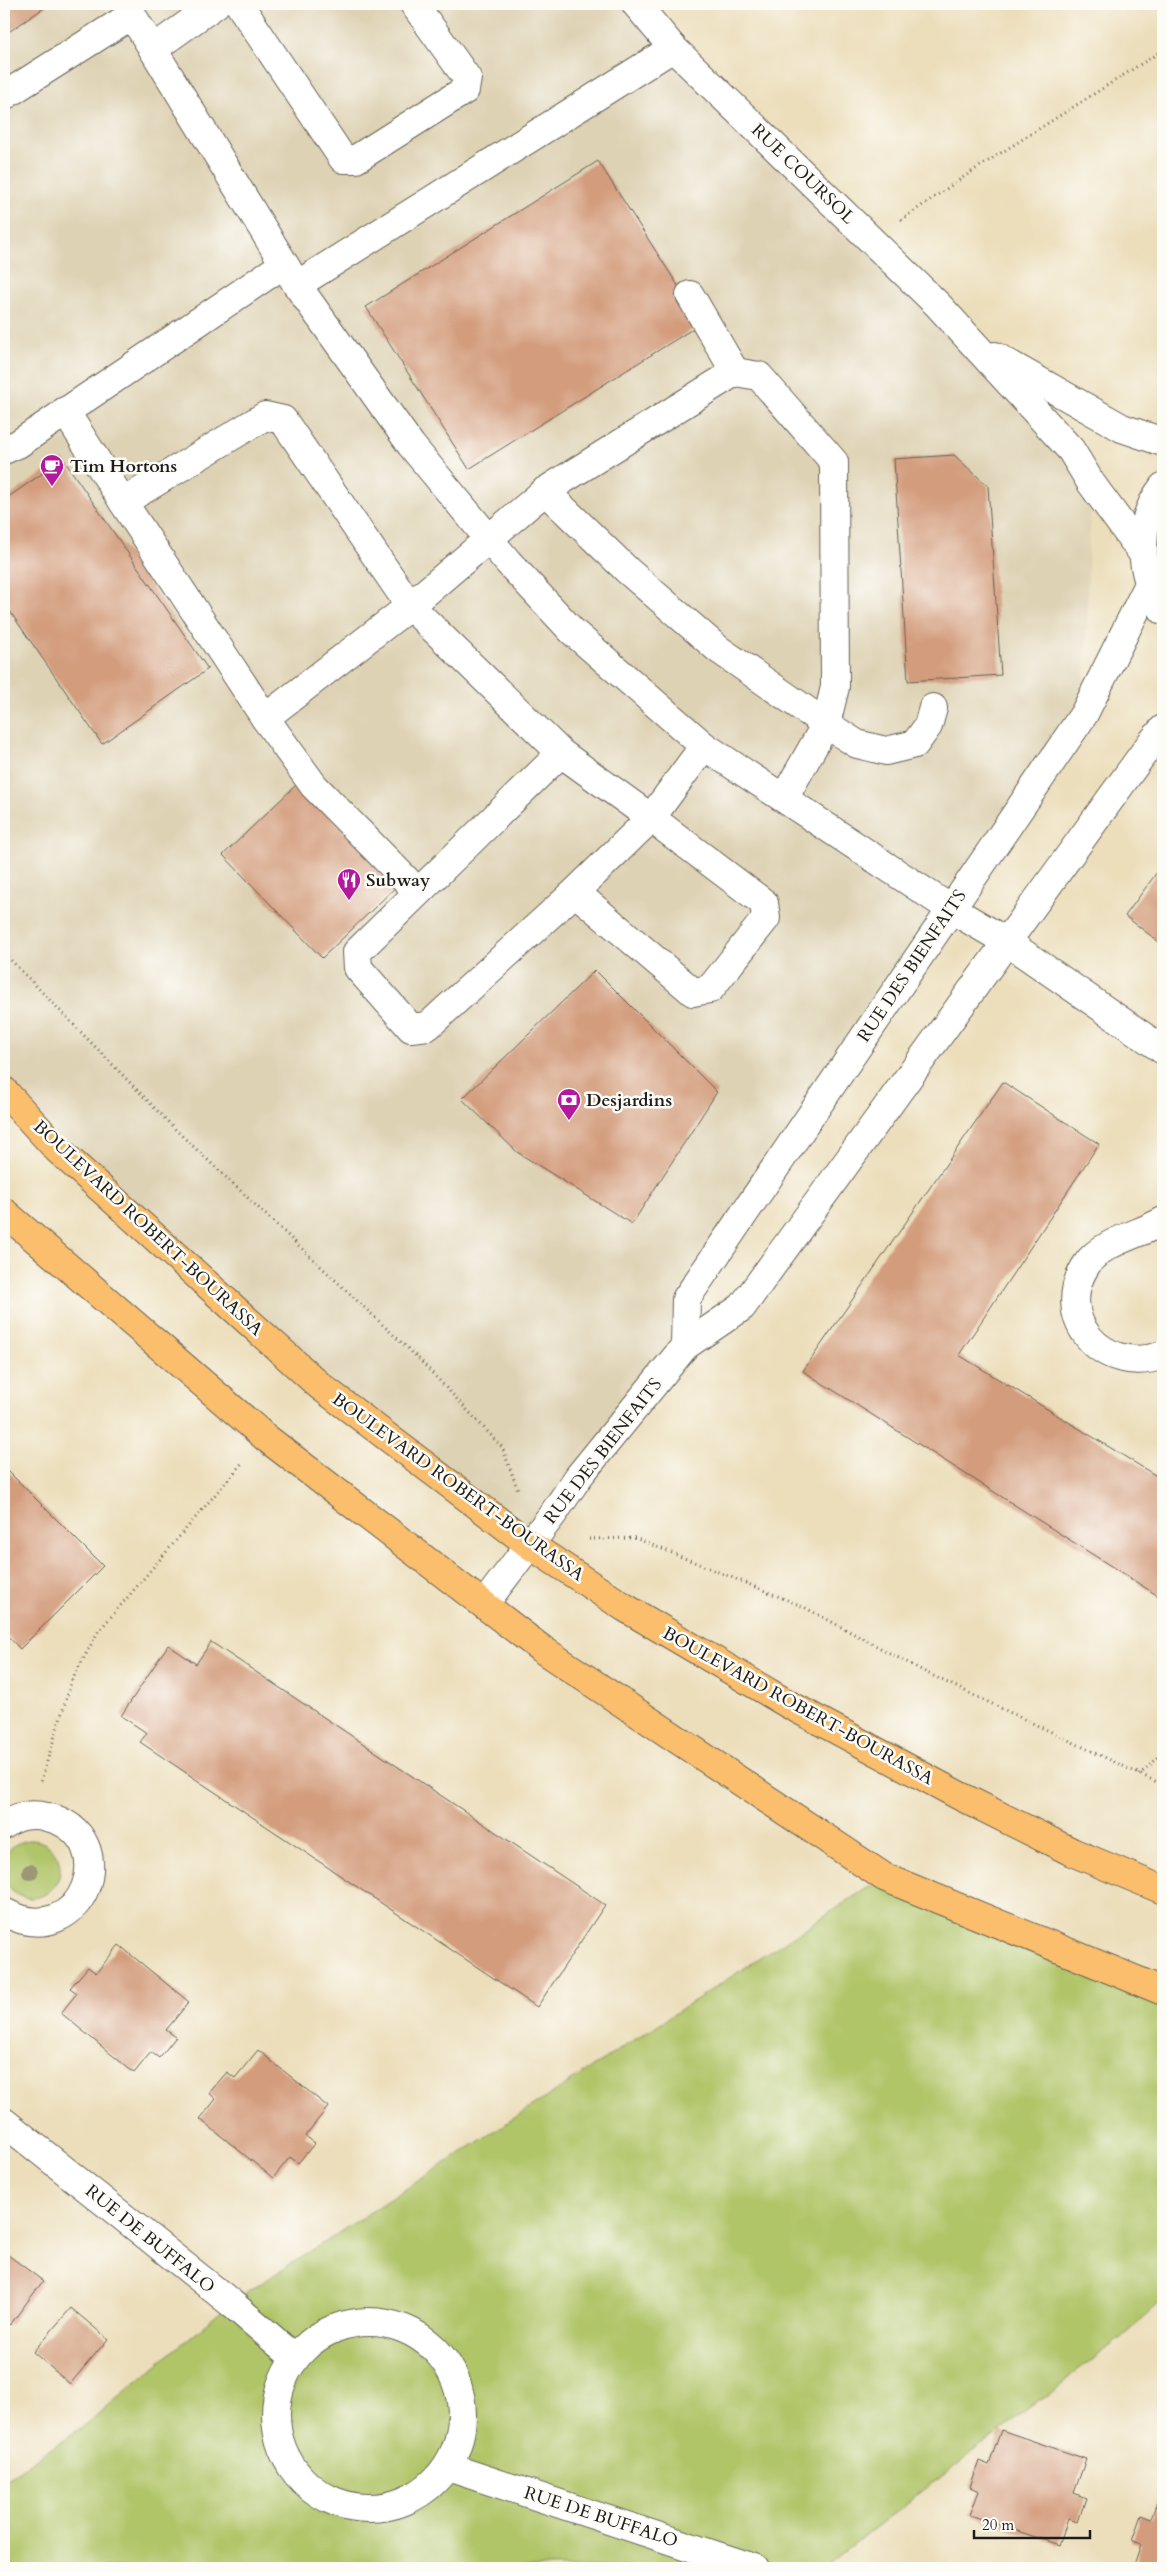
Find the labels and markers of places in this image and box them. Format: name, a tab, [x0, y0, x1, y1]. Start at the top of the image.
cafe icon: Tim Hortons	[39, 453, 65, 487]
place label: Tim Hortons	[70, 454, 177, 479]
restaurant icon: Subway	[336, 867, 362, 901]
place label: Subway	[366, 868, 431, 893]
bank icon: Desjardins	[556, 1087, 582, 1121]
place label: Desjardins	[586, 1088, 672, 1113]

